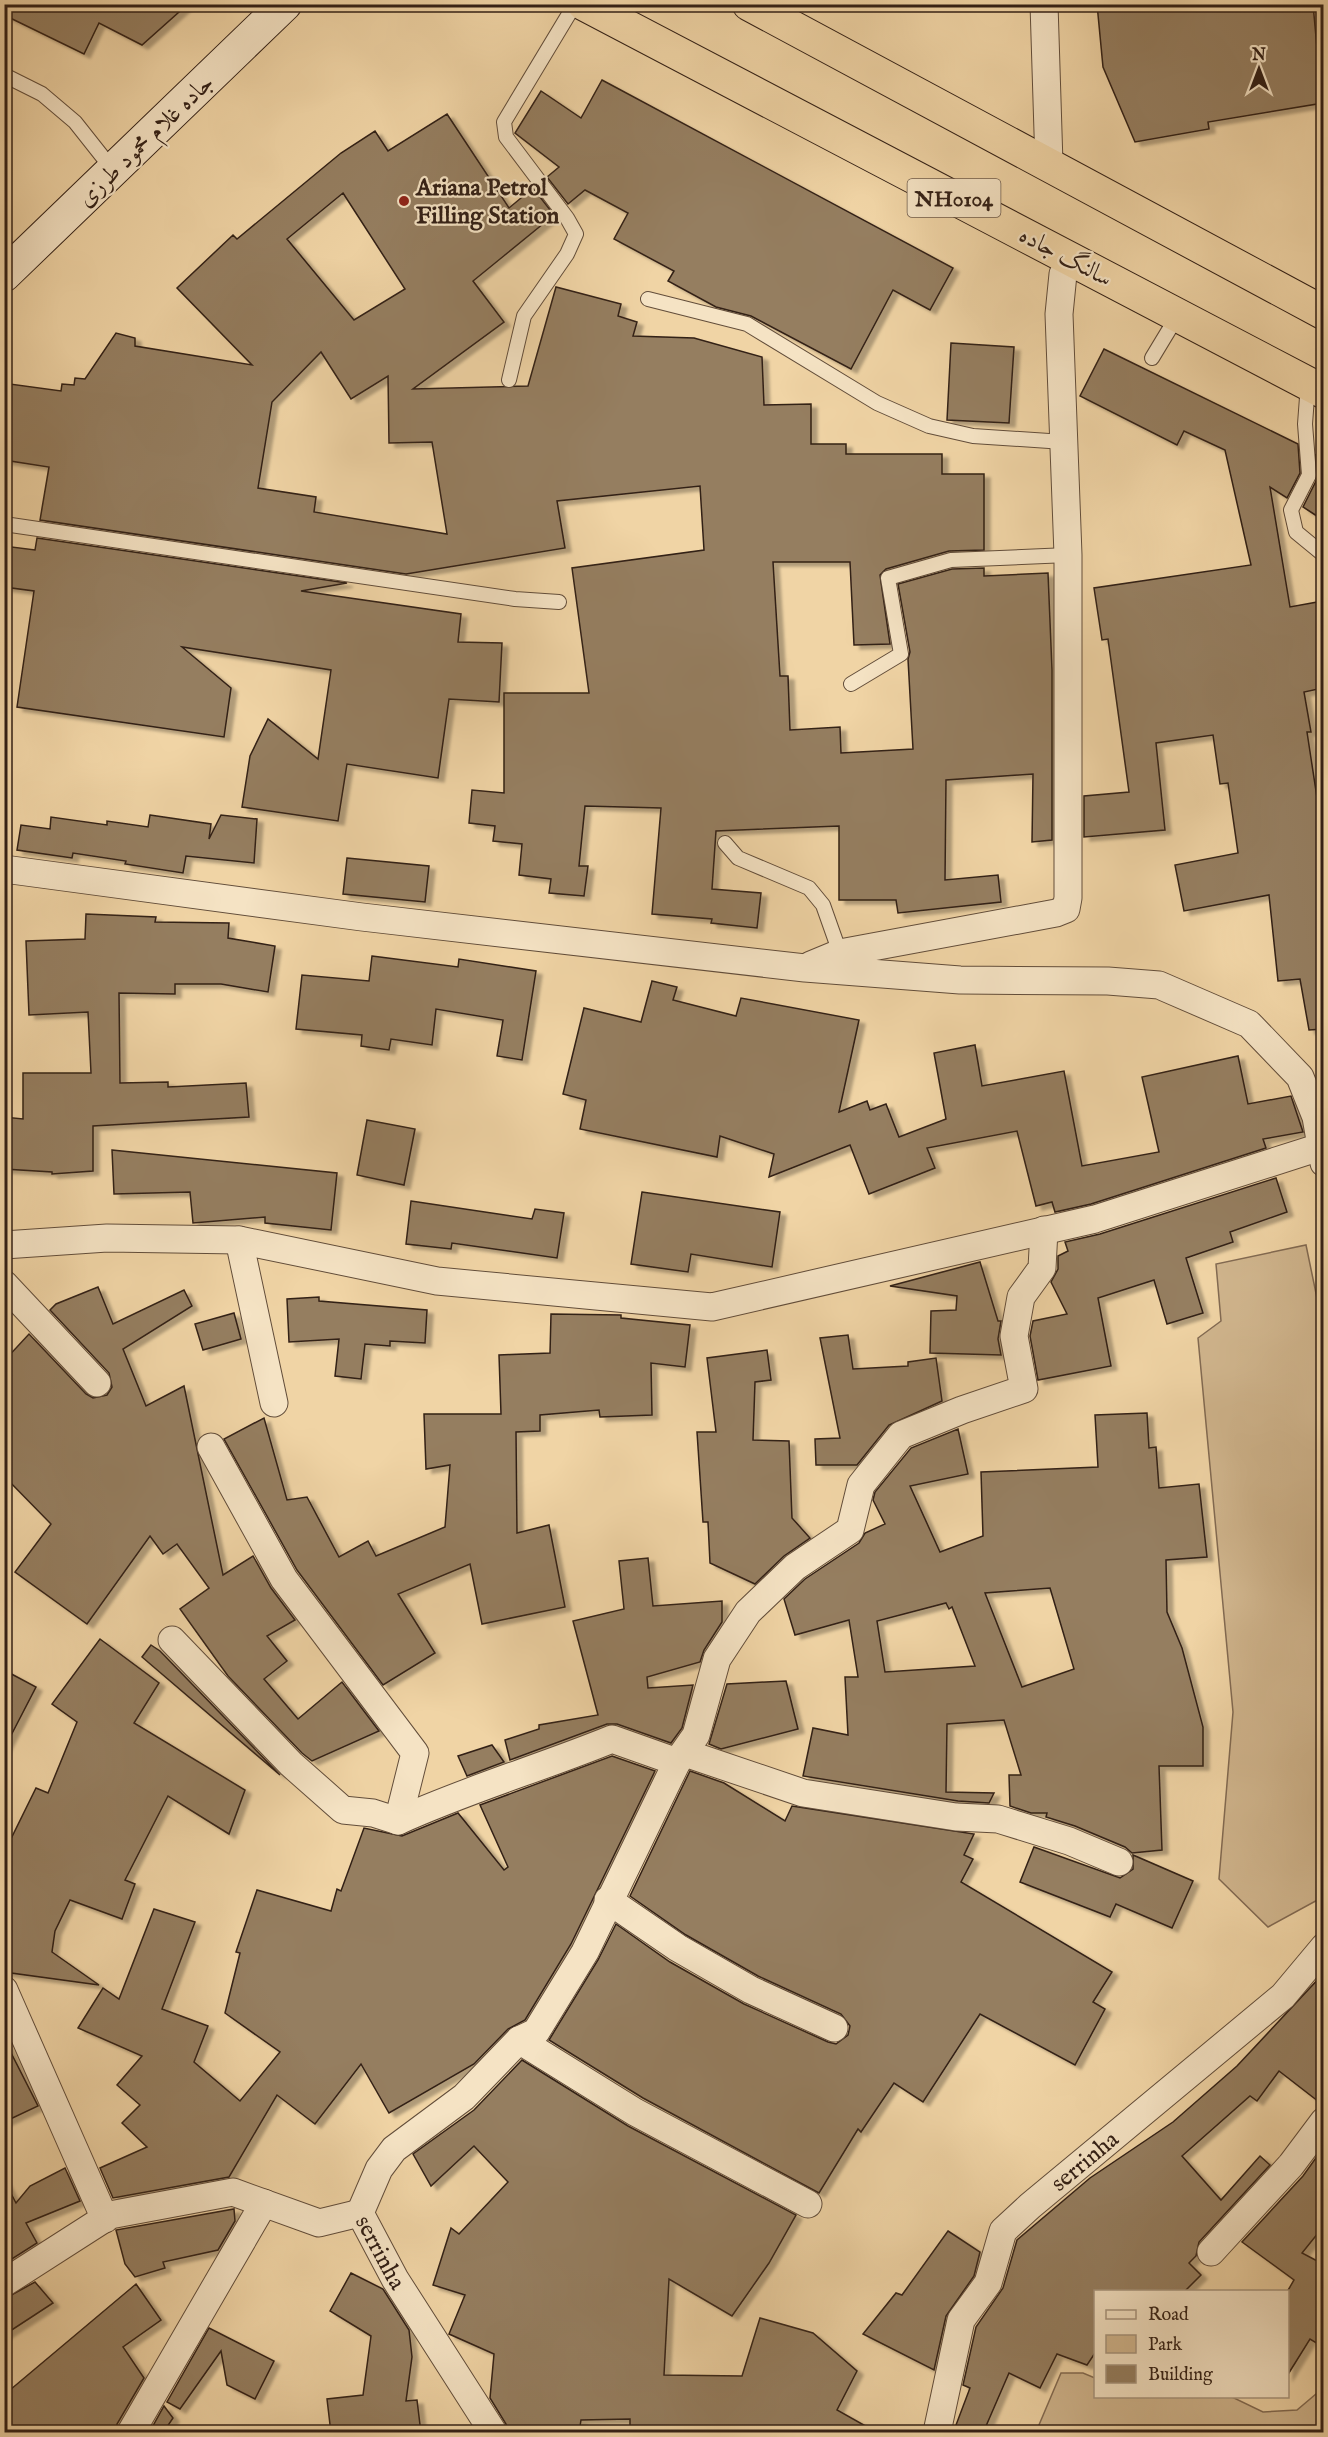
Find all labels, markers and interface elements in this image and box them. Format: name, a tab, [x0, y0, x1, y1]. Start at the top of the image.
north arrow	[1229, 39, 1289, 99]
text: N	[1251, 46, 1266, 66]
street label: جاده غلام‌ محمود طرزی	[71, 68, 224, 217]
place label: Ariana Petrol Filling Station	[415, 173, 560, 232]
road number: NH0104	[908, 179, 1000, 217]
marker: Ariana Petrol Filling Station	[397, 194, 411, 208]
street label: سالنگ جاده	[1013, 219, 1118, 295]
street label: serrinha	[1045, 2124, 1126, 2199]
street label: serrinha	[347, 2210, 412, 2297]
legend	[1094, 2290, 1289, 2398]
text: Road	[1148, 2304, 1189, 2327]
text: Park	[1148, 2334, 1183, 2357]
text: Building	[1148, 2364, 1213, 2387]

